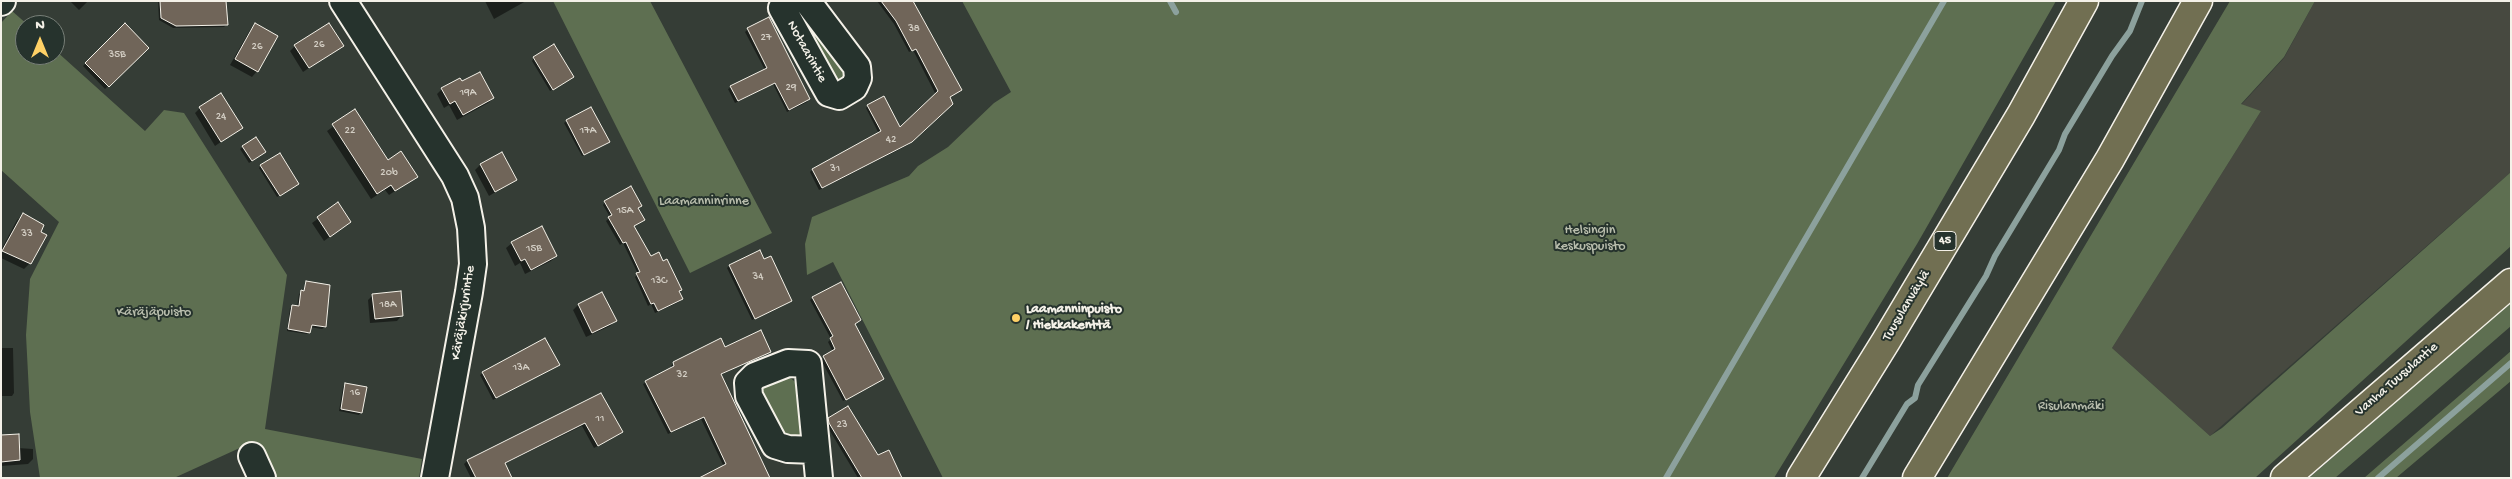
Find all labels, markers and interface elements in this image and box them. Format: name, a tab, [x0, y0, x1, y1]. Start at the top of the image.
north arrow	[15, 15, 65, 65]
text: N	[35, 17, 45, 34]
street label: Notaarintie	[782, 18, 830, 86]
house number: 38	[908, 22, 920, 36]
house number: 27	[760, 31, 772, 45]
house number: 26	[314, 38, 324, 52]
house number: 26	[252, 40, 262, 54]
house number: 35B	[108, 48, 126, 62]
house number: 29	[786, 81, 796, 95]
house number: 19A	[460, 86, 476, 100]
house number: 24	[216, 110, 226, 124]
house number: 22	[345, 124, 355, 138]
house number: 17A	[580, 124, 596, 138]
house number: 42	[886, 133, 896, 147]
house number: 31	[830, 162, 840, 176]
house number: 20b	[380, 166, 398, 180]
park label: Laamanninrinne	[659, 194, 749, 210]
house number: 15A	[617, 204, 633, 218]
park label: Helsingin keskuspuisto	[1554, 223, 1626, 256]
house number: 33	[21, 227, 33, 241]
road number: 45	[1934, 232, 1956, 250]
house number: 15B	[526, 242, 542, 256]
street label: Käräjäkirjurintie	[448, 264, 480, 362]
street label: Tuusulanväylä	[1879, 268, 1935, 344]
house number: 34	[753, 270, 763, 284]
house number: 13C	[651, 274, 667, 288]
house number: 18A	[380, 298, 396, 312]
place label: Laamanninpuisto / Hiekkakenttä	[1026, 302, 1122, 334]
park label: Käräjäpuisto	[117, 305, 191, 321]
marker: Laamanninpuisto / Hiekkakenttä	[1010, 312, 1022, 324]
street label: Vanha Tuusulantie	[2352, 339, 2442, 421]
house number: 13A	[513, 361, 529, 375]
house number: 32	[676, 368, 688, 382]
house number: 16	[350, 386, 360, 400]
park label: Risulanmäki	[2038, 399, 2104, 415]
house number: 11	[596, 412, 604, 426]
house number: 23	[836, 418, 848, 432]

